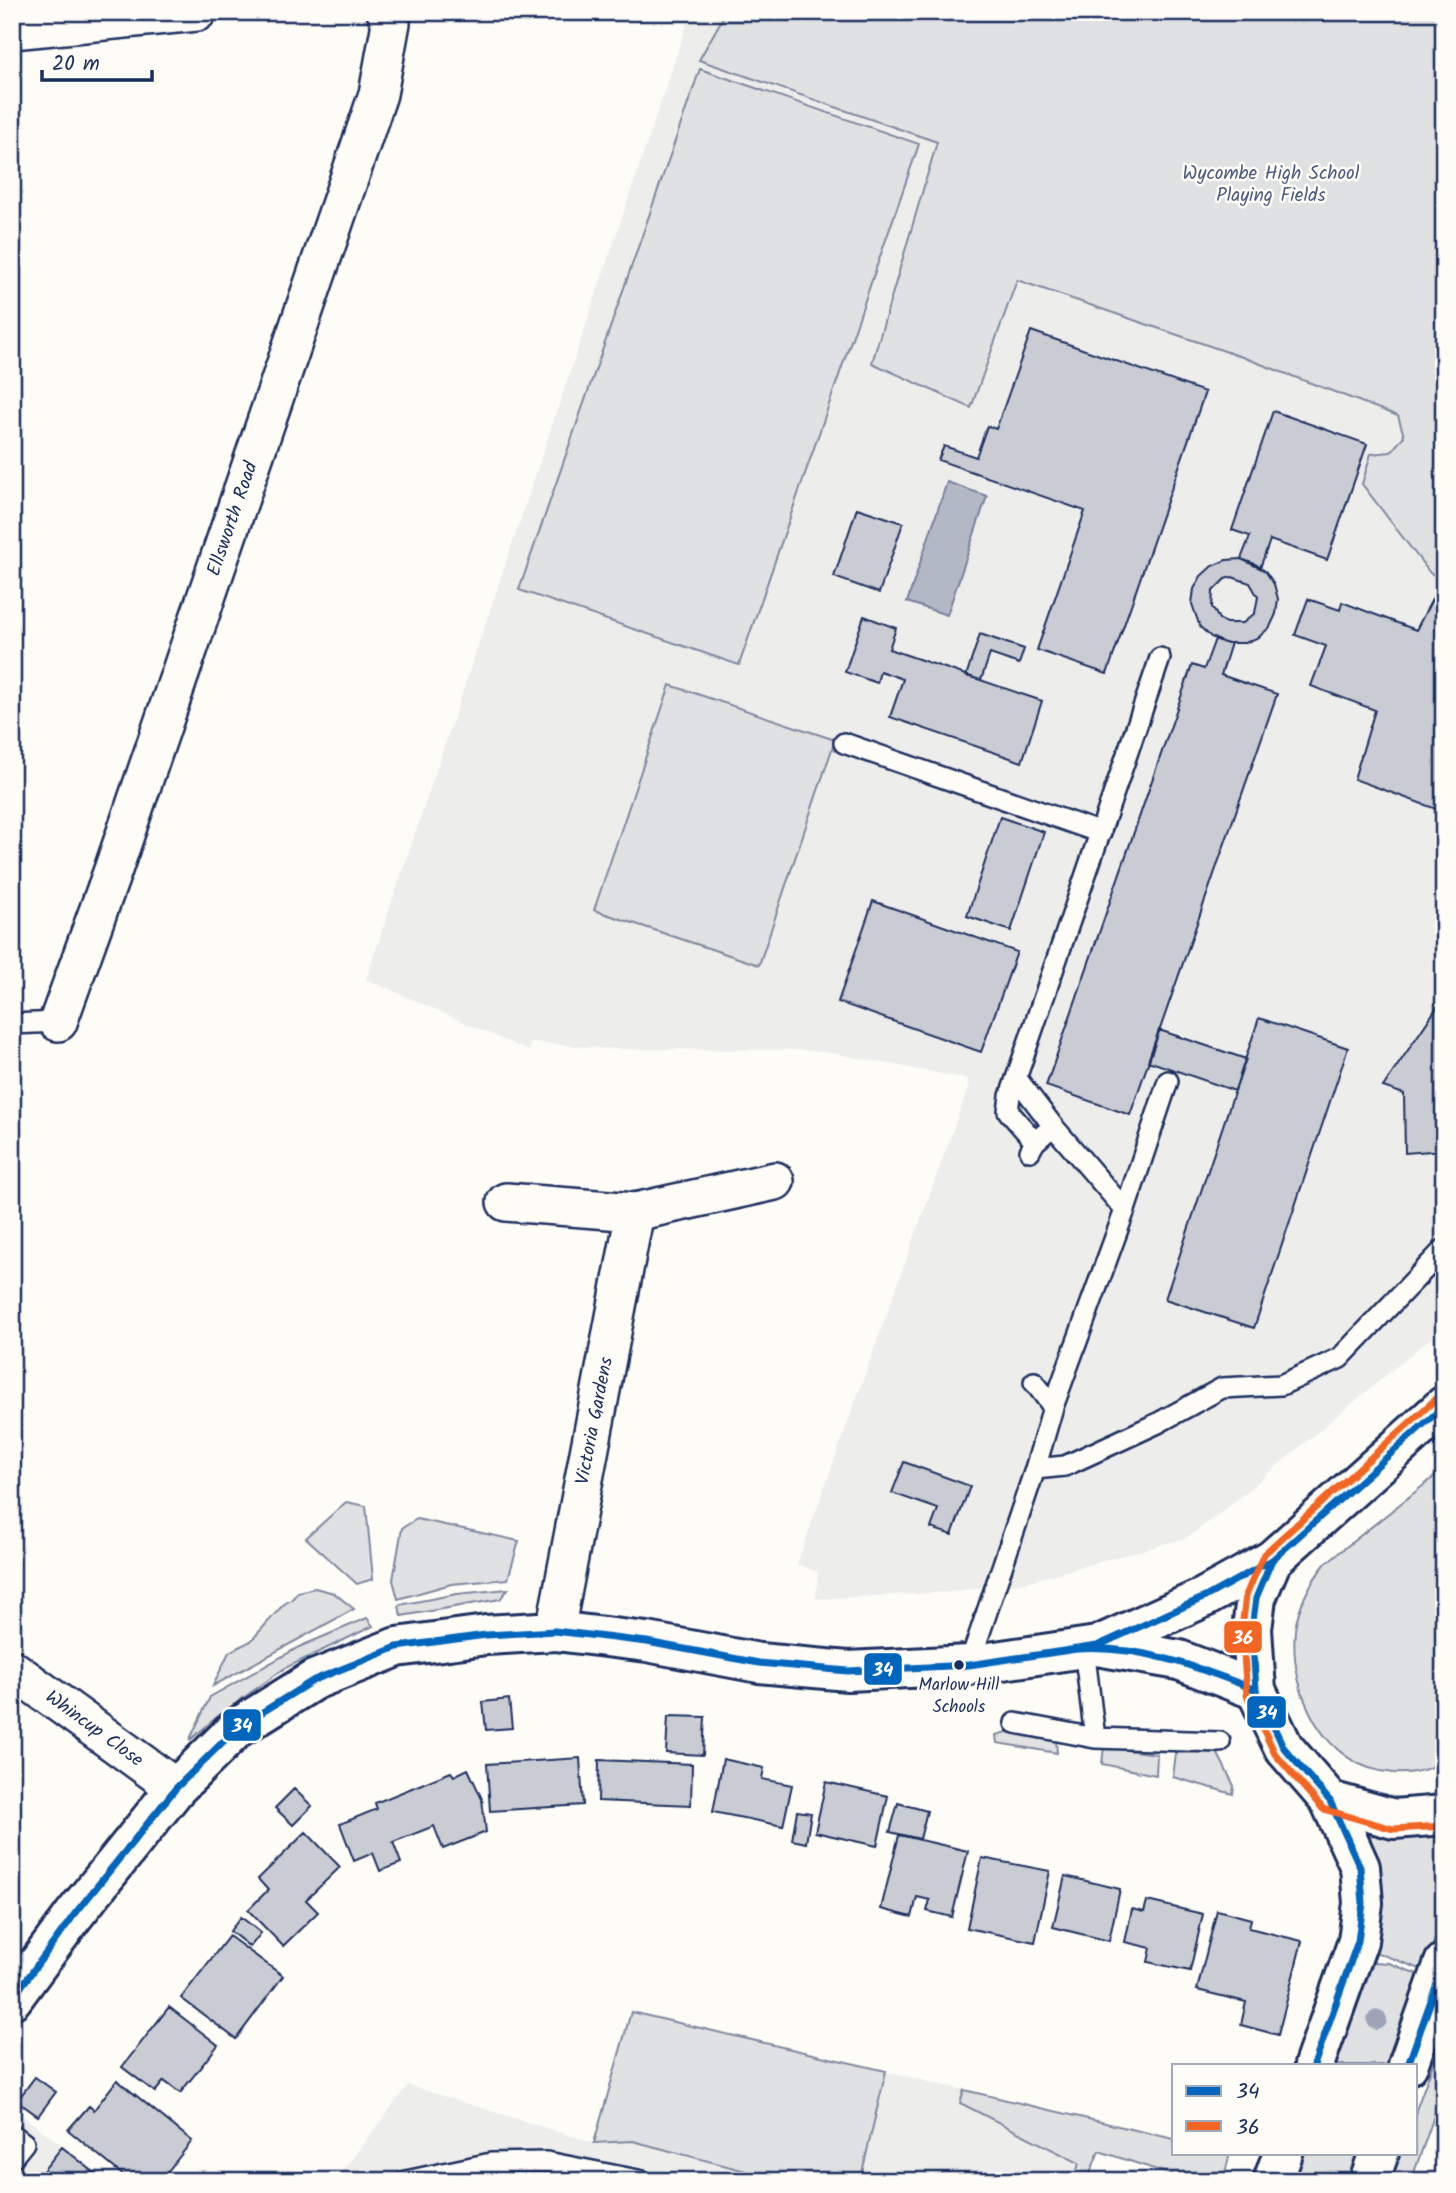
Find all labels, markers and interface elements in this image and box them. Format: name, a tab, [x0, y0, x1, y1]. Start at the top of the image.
scale bar	[42, 38, 152, 82]
text: 20 m	[52, 48, 100, 81]
park label: Wycombe High School Playing Fields	[1183, 159, 1360, 211]
street label: Ellsworth Road	[199, 457, 267, 580]
street label: Victoria Gardens	[568, 1355, 622, 1487]
line badge: 36	[1223, 1620, 1263, 1654]
text: 36	[1232, 1624, 1253, 1654]
line badge: 34	[863, 1652, 903, 1686]
text: 34	[872, 1656, 894, 1686]
marker: Marlow Hill Schools	[952, 1658, 966, 1672]
place label: Marlow Hill Schools	[919, 1672, 999, 1721]
street label: Whincup Close	[39, 1683, 150, 1775]
line badge: 34	[1246, 1695, 1287, 1729]
text: 34	[1256, 1699, 1278, 1729]
line badge: 34	[222, 1708, 262, 1742]
text: 34	[231, 1712, 253, 1742]
legend	[1172, 2064, 1418, 2154]
text: 34	[1236, 2076, 1260, 2109]
text: 36	[1236, 2112, 1260, 2145]

